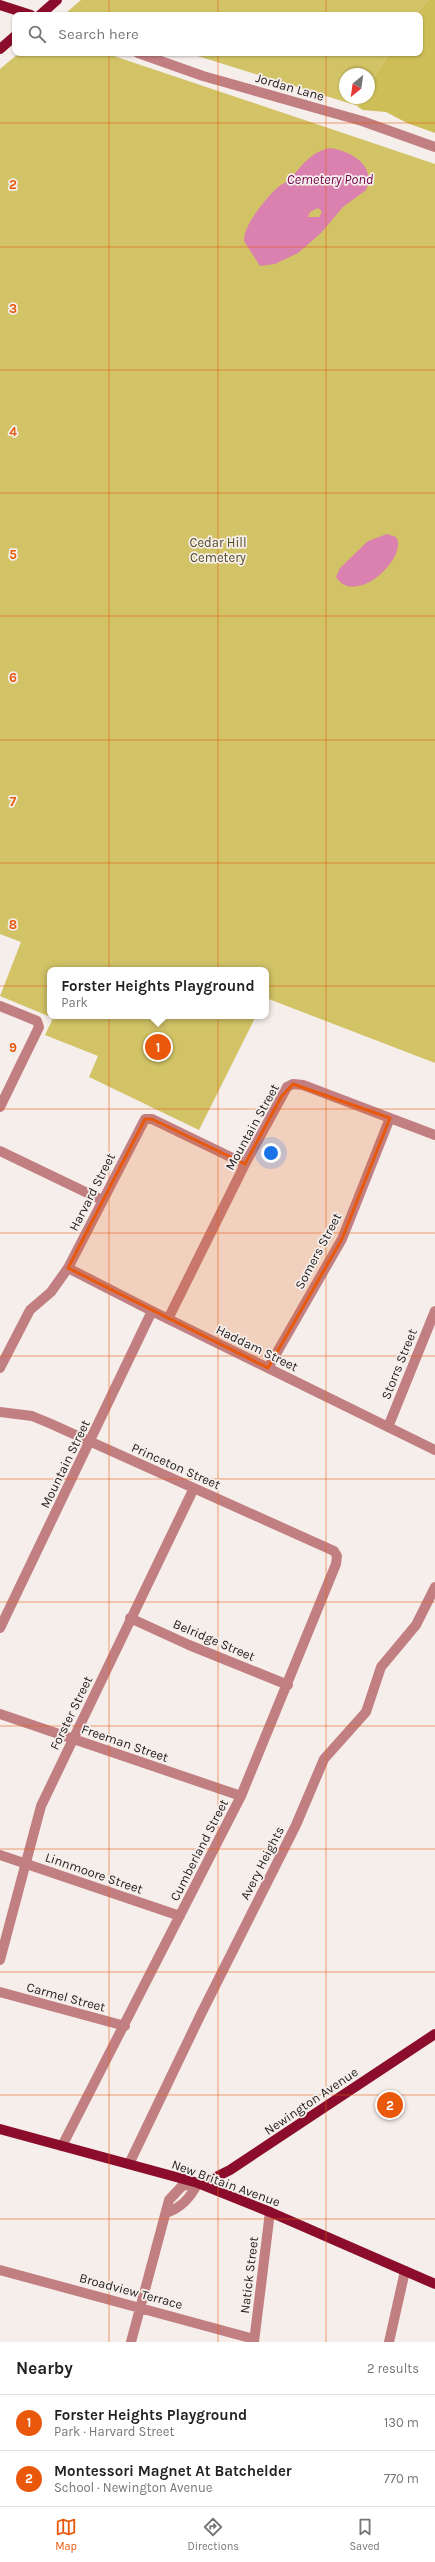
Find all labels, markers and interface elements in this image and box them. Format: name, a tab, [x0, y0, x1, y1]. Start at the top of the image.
search box	[12, 12, 423, 56]
icon: search	[26, 23, 48, 45]
text: Search here	[58, 25, 139, 43]
north arrow	[339, 68, 375, 104]
street label: Jordan Lane	[254, 70, 326, 104]
water label: Cemetery Pond	[287, 171, 374, 188]
text: 2	[9, 177, 17, 192]
text: 3	[9, 301, 17, 316]
text: 4	[9, 424, 17, 439]
park label: Cedar Hill Cemetery	[189, 535, 247, 565]
text: 5	[9, 547, 17, 562]
text: 6	[9, 670, 17, 685]
text: 7	[10, 794, 17, 809]
text: 8	[9, 917, 17, 932]
popup	[47, 967, 269, 1019]
text: Forster Heights Playground	[61, 977, 255, 995]
text: Park	[61, 995, 88, 1010]
pin: 1	[145, 1032, 171, 1062]
text: 9	[9, 1040, 17, 1055]
street label: Mountain Street	[222, 1081, 282, 1173]
your location	[261, 1143, 281, 1163]
street label: Harvard Street	[66, 1150, 118, 1233]
street label: Somers Street	[292, 1210, 344, 1292]
street label: Haddam Street	[214, 1322, 301, 1374]
street label: Storrs Street	[378, 1326, 420, 1402]
street label: Mountain Street	[37, 1417, 93, 1511]
street label: Princeton Street	[129, 1440, 223, 1492]
street label: Belridge Street	[171, 1616, 257, 1664]
street label: Forster Street	[47, 1674, 95, 1752]
street label: Freeman Street	[80, 1721, 170, 1765]
street label: Cumberland Street	[167, 1797, 231, 1903]
street label: Avery Heights	[237, 1824, 287, 1902]
street label: Linnmoore Street	[43, 1849, 145, 1897]
street label: Carmel Street	[25, 1979, 107, 2015]
street label: Newington Avenue	[261, 2064, 361, 2138]
pin: 2	[377, 2090, 403, 2120]
street label: New Britain Avenue	[170, 2156, 283, 2210]
street label: Natick Street	[237, 2235, 261, 2314]
street label: Broadview Terrace	[78, 2270, 185, 2312]
text: Nearby	[16, 2358, 73, 2378]
text: 2 results	[367, 2361, 419, 2376]
text: Forster Heights Playground	[54, 2406, 247, 2424]
text: 1	[27, 2415, 31, 2430]
text: 130 m	[384, 2415, 419, 2430]
text: Park · Harvard Street	[54, 2424, 174, 2439]
text: Montessori Magnet At Batchelder	[54, 2462, 292, 2480]
text: 2	[25, 2471, 33, 2486]
text: 770 m	[384, 2471, 419, 2486]
text: School · Newington Avenue	[54, 2480, 213, 2495]
tab: Map	[55, 2516, 77, 2553]
tab: Directions	[187, 2516, 239, 2553]
tab: Saved	[349, 2516, 380, 2553]

